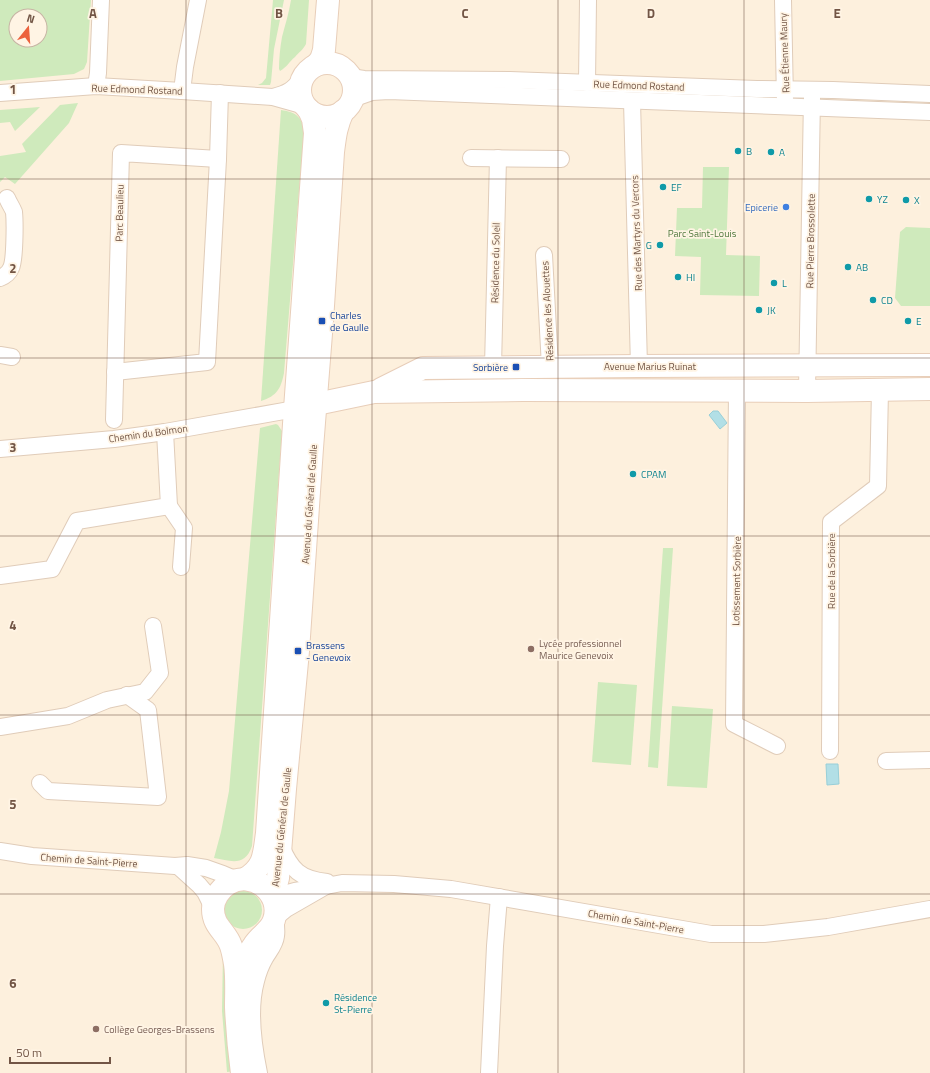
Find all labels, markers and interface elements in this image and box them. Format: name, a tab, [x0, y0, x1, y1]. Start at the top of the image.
text: A	[89, 3, 97, 23]
text: B	[275, 3, 283, 23]
text: C	[461, 3, 469, 23]
text: D	[647, 3, 655, 23]
text: E	[833, 3, 841, 23]
north arrow	[8, 8, 48, 48]
text: N	[25, 10, 37, 27]
street label: Rue Étienne Maury	[776, 13, 793, 93]
street label: Rue Edmond Rostand	[593, 76, 685, 95]
text: 1	[9, 79, 17, 99]
street label: Rue Edmond Rostand	[91, 80, 183, 99]
place label: B	[746, 144, 752, 159]
place label: A	[779, 145, 785, 160]
marker: B	[733, 146, 743, 156]
marker: A	[766, 147, 776, 157]
street label: Rue des Martyrs du Vercors	[627, 175, 646, 291]
place label: EF	[671, 180, 682, 195]
marker: EF	[658, 182, 668, 192]
street label: Parc Beaulieu	[112, 184, 127, 242]
place label: YZ	[877, 192, 888, 207]
place label: X	[914, 193, 920, 208]
street label: Rue Pierre Brossolette	[802, 194, 819, 288]
marker: YZ	[864, 194, 874, 204]
marker: X	[901, 195, 911, 205]
place label: Epicerie	[745, 200, 778, 215]
marker: Epicerie	[781, 202, 791, 212]
street label: Résidence du Soleil	[487, 223, 504, 303]
park label: Parc Saint-Louis	[668, 226, 737, 241]
place label: G	[646, 238, 652, 253]
marker: G	[655, 240, 665, 250]
text: 2	[9, 258, 17, 278]
street label: Résidence les Alouettes	[537, 260, 558, 361]
place label: AB	[856, 260, 868, 275]
marker: AB	[843, 262, 853, 272]
place label: HI	[686, 270, 695, 285]
marker: HI	[673, 272, 683, 282]
place label: L	[782, 276, 787, 291]
marker: L	[769, 278, 779, 288]
place label: CD	[881, 293, 893, 308]
marker: CD	[868, 295, 878, 305]
place label: JK	[767, 303, 776, 318]
marker: JK	[754, 305, 764, 315]
place label: Charles de Gaulle	[330, 308, 369, 335]
place label: E	[916, 314, 922, 329]
marker: Charles de Gaulle	[317, 316, 327, 326]
marker: E	[903, 316, 913, 326]
street label: Avenue Marius Ruinat	[604, 359, 697, 374]
place label: Sorbière	[473, 360, 508, 375]
marker: Sorbière	[511, 362, 521, 372]
street label: Chemin du Bolmon	[108, 421, 188, 446]
text: 3	[9, 437, 17, 457]
street label: Avenue du Général de Gaulle	[298, 444, 321, 564]
place label: CPAM	[641, 467, 666, 482]
marker: CPAM	[628, 469, 638, 479]
street label: Rue de la Sorbière	[824, 533, 839, 609]
street label: Lotissement Sorbière	[728, 536, 745, 626]
text: 4	[9, 615, 17, 635]
place label: Lycée professionnel Maurice Genevoix	[539, 636, 622, 663]
place label: Brassens - Genevoix	[306, 638, 351, 665]
marker: Lycée professionnel Maurice Genevoix	[526, 644, 536, 654]
marker: Brassens - Genevoix	[293, 646, 303, 656]
street label: Avenue du Général de Gaulle	[268, 767, 295, 887]
text: 5	[9, 794, 17, 814]
street label: Chemin de Saint-Pierre	[40, 850, 138, 871]
street label: Chemin de Saint-Pierre	[587, 906, 685, 937]
text: 6	[9, 973, 17, 993]
place label: Résidence St-Pierre	[334, 990, 377, 1017]
marker: Résidence St-Pierre	[321, 998, 331, 1008]
place label: Collège Georges-Brassens	[104, 1022, 215, 1037]
marker: Collège Georges-Brassens	[91, 1024, 101, 1034]
scale bar	[10, 1039, 110, 1065]
text: 50 m	[16, 1043, 42, 1062]

